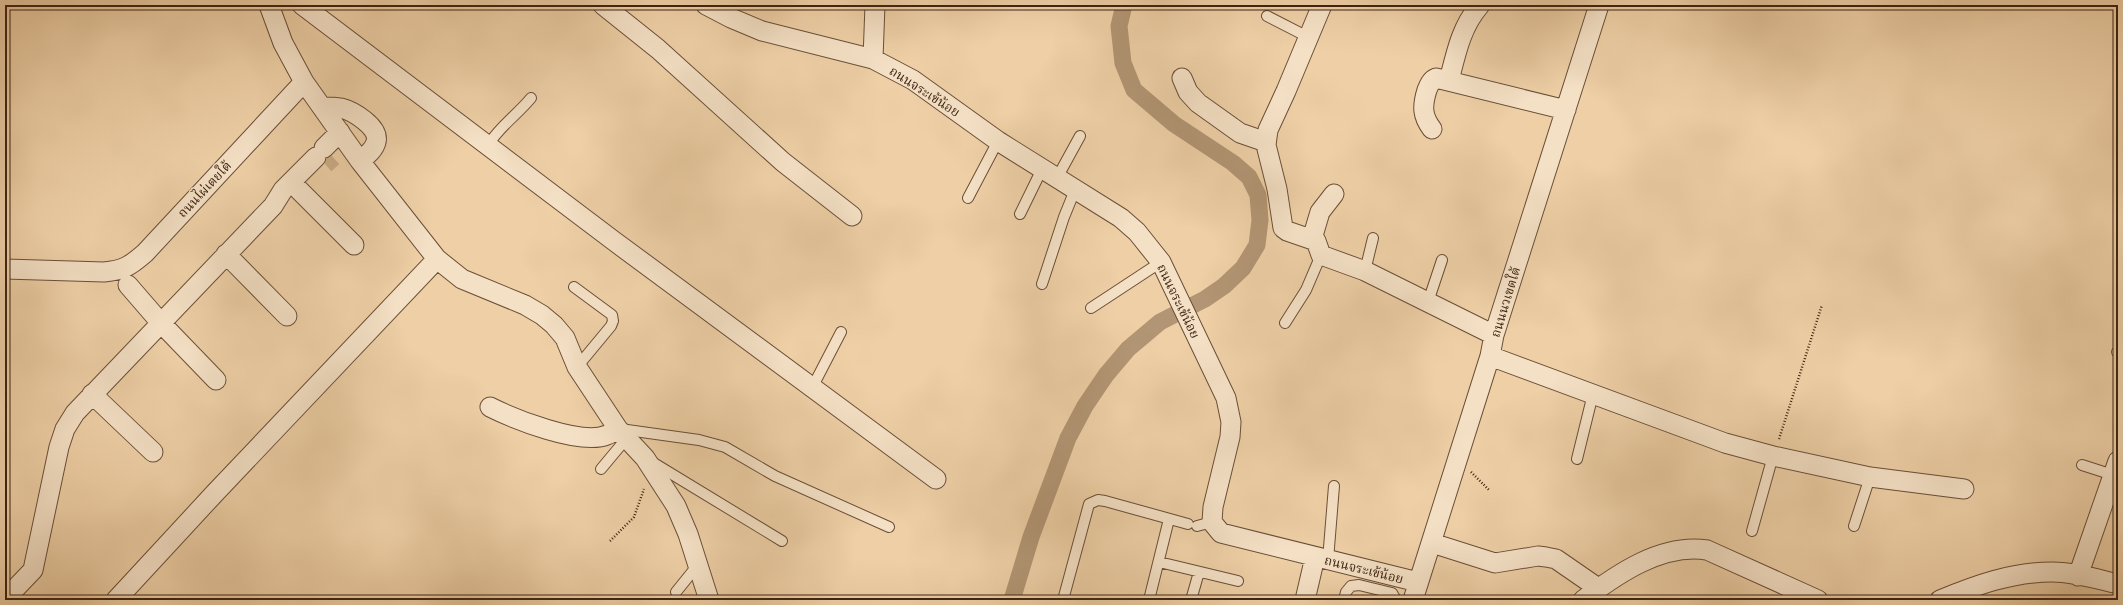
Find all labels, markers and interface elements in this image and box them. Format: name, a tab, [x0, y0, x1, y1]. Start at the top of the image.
street label: ถนนจระเข้น้อย	[886, 63, 963, 121]
street label: ถนนไผ่เตยใต้	[174, 157, 235, 221]
street label: ถนนจระเข้น้อย	[1153, 262, 1203, 341]
street label: ถนนนวเขตใต้	[1487, 265, 1524, 339]
street label: ถนนจระเข้น้อย	[1323, 552, 1405, 588]

